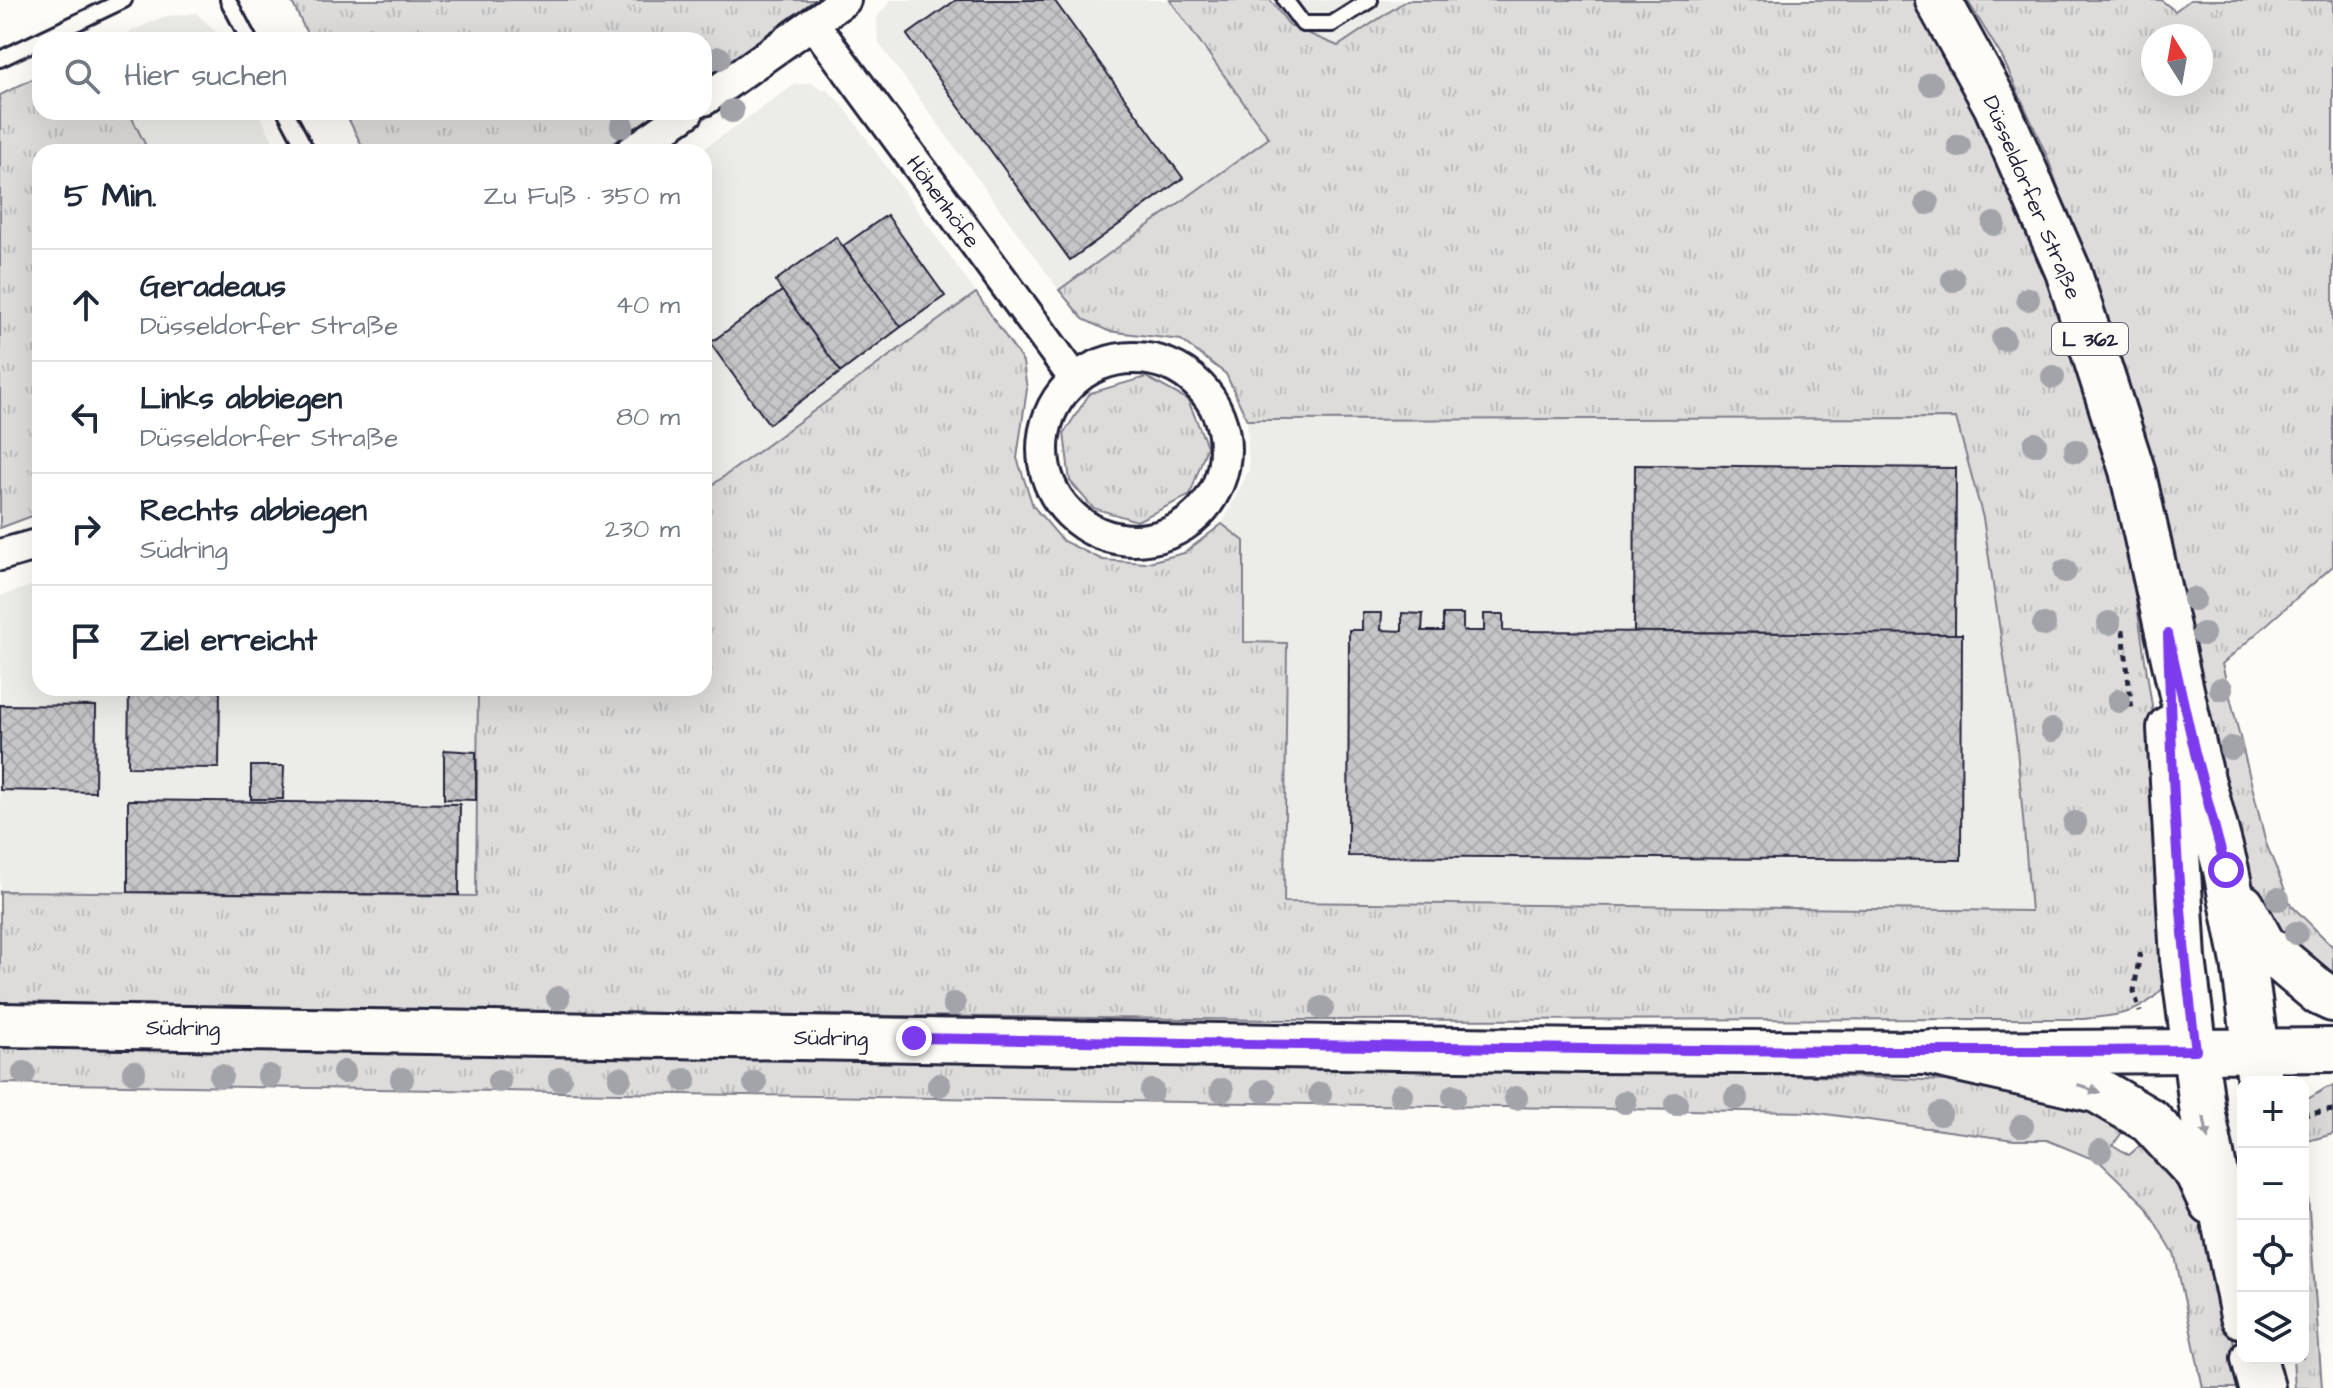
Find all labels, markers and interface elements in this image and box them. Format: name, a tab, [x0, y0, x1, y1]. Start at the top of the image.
north arrow	[2141, 24, 2213, 96]
search box	[32, 32, 712, 120]
icon: search	[60, 54, 104, 98]
text: Hier suchen	[124, 55, 287, 97]
street label: Düsseldorfer Straße	[1975, 91, 2089, 304]
street label: Höhenhöfe	[899, 149, 987, 255]
text: 5 Min.	[64, 172, 157, 220]
text: Zu Fuß · 350 m	[483, 178, 680, 214]
text: Geradeaus	[140, 266, 286, 308]
icon: ahead	[64, 283, 108, 327]
text: 40 m	[615, 287, 680, 323]
text: Düsseldorfer Straße	[140, 308, 398, 344]
road number: L 362	[2052, 323, 2128, 355]
text: Links abbiegen	[140, 378, 342, 420]
icon: left	[64, 395, 108, 439]
text: 80 m	[616, 399, 680, 435]
text: Düsseldorfer Straße	[140, 420, 398, 456]
text: Rechts abbiegen	[140, 490, 367, 532]
icon: right	[64, 507, 108, 551]
text: 230 m	[605, 511, 680, 547]
text: Südring	[140, 532, 228, 568]
icon: arrive	[64, 619, 108, 663]
text: Ziel erreicht	[140, 620, 317, 662]
route start	[2208, 852, 2244, 888]
street label: Südring	[145, 1012, 220, 1046]
route end	[896, 1020, 932, 1056]
street label: Südring	[793, 1022, 868, 1056]
map controls	[2237, 1076, 2309, 1364]
button: +	[2237, 1076, 2309, 1148]
one-way arrow	[2078, 1083, 2102, 1096]
one-way arrow	[2200, 1115, 2213, 1140]
button: −	[2237, 1148, 2309, 1220]
button: locate	[2237, 1220, 2309, 1292]
button: layers	[2237, 1292, 2309, 1364]

